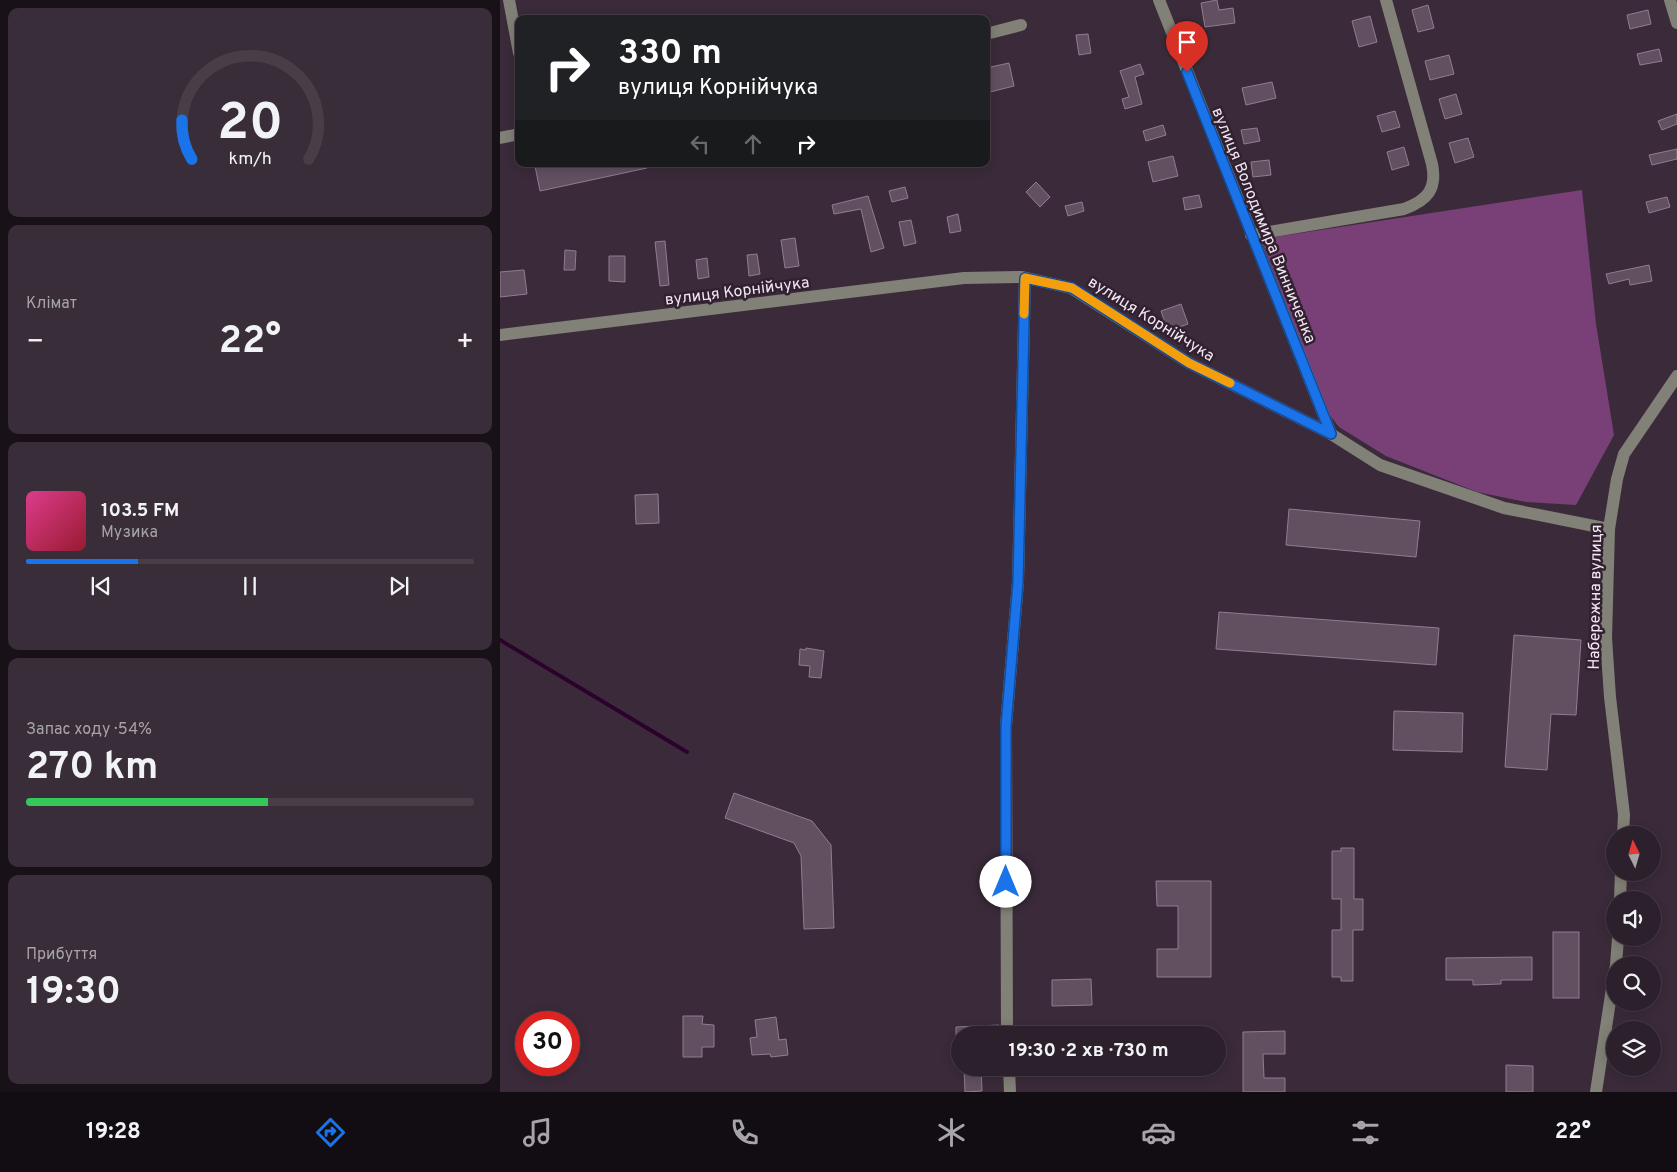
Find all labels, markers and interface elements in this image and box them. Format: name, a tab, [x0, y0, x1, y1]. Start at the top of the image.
pin	[1166, 21, 1208, 72]
icon: arrive	[1173, 28, 1201, 56]
text: 330 m	[618, 32, 722, 76]
icon: right	[535, 35, 600, 100]
text: вулиця Корнійчука	[618, 75, 818, 102]
text: 20	[217, 92, 283, 158]
street label: вулиця Володимира Винниченка	[1207, 105, 1320, 347]
icon: left	[686, 130, 714, 158]
icon: ahead	[739, 130, 767, 158]
icon: right	[792, 130, 820, 158]
text: km/h	[228, 148, 272, 171]
street label: вулиця Корнійчука	[664, 273, 811, 311]
street label: вулиця Корнійчука	[1084, 273, 1218, 367]
text: Клімат	[26, 294, 77, 314]
text: 22°	[219, 318, 281, 367]
text: −	[26, 325, 44, 361]
text: +	[456, 325, 474, 361]
text: 103.5 FM	[101, 499, 179, 523]
text: Музика	[101, 523, 158, 543]
street label: Набережна вулиця	[1585, 524, 1607, 670]
icon: previous	[87, 572, 115, 600]
icon: pause	[236, 572, 264, 600]
icon: next	[385, 572, 413, 600]
text: Запас ходу · 54%	[26, 720, 152, 740]
text: 270 km	[26, 744, 158, 793]
north arrow	[1606, 826, 1661, 881]
map controls	[1606, 826, 1661, 1076]
position arrow	[979, 855, 1031, 907]
button: sound	[1606, 891, 1661, 946]
text: Прибуття	[26, 945, 97, 965]
button: search	[1606, 956, 1661, 1011]
text: 19:30	[26, 969, 121, 1018]
speed limit sign: 30	[515, 1011, 580, 1076]
button: layers	[1606, 1021, 1661, 1076]
text: 19:30 · 2 хв · 730 m	[1008, 1039, 1169, 1063]
icon: directions	[313, 1115, 348, 1150]
icon: music	[520, 1115, 555, 1150]
icon: phone	[727, 1115, 762, 1150]
icon: climate	[934, 1115, 969, 1150]
icon: car	[1141, 1115, 1176, 1150]
icon: filters	[1348, 1115, 1383, 1150]
text: 19:28	[86, 1119, 141, 1146]
text: 22°	[1555, 1119, 1591, 1146]

